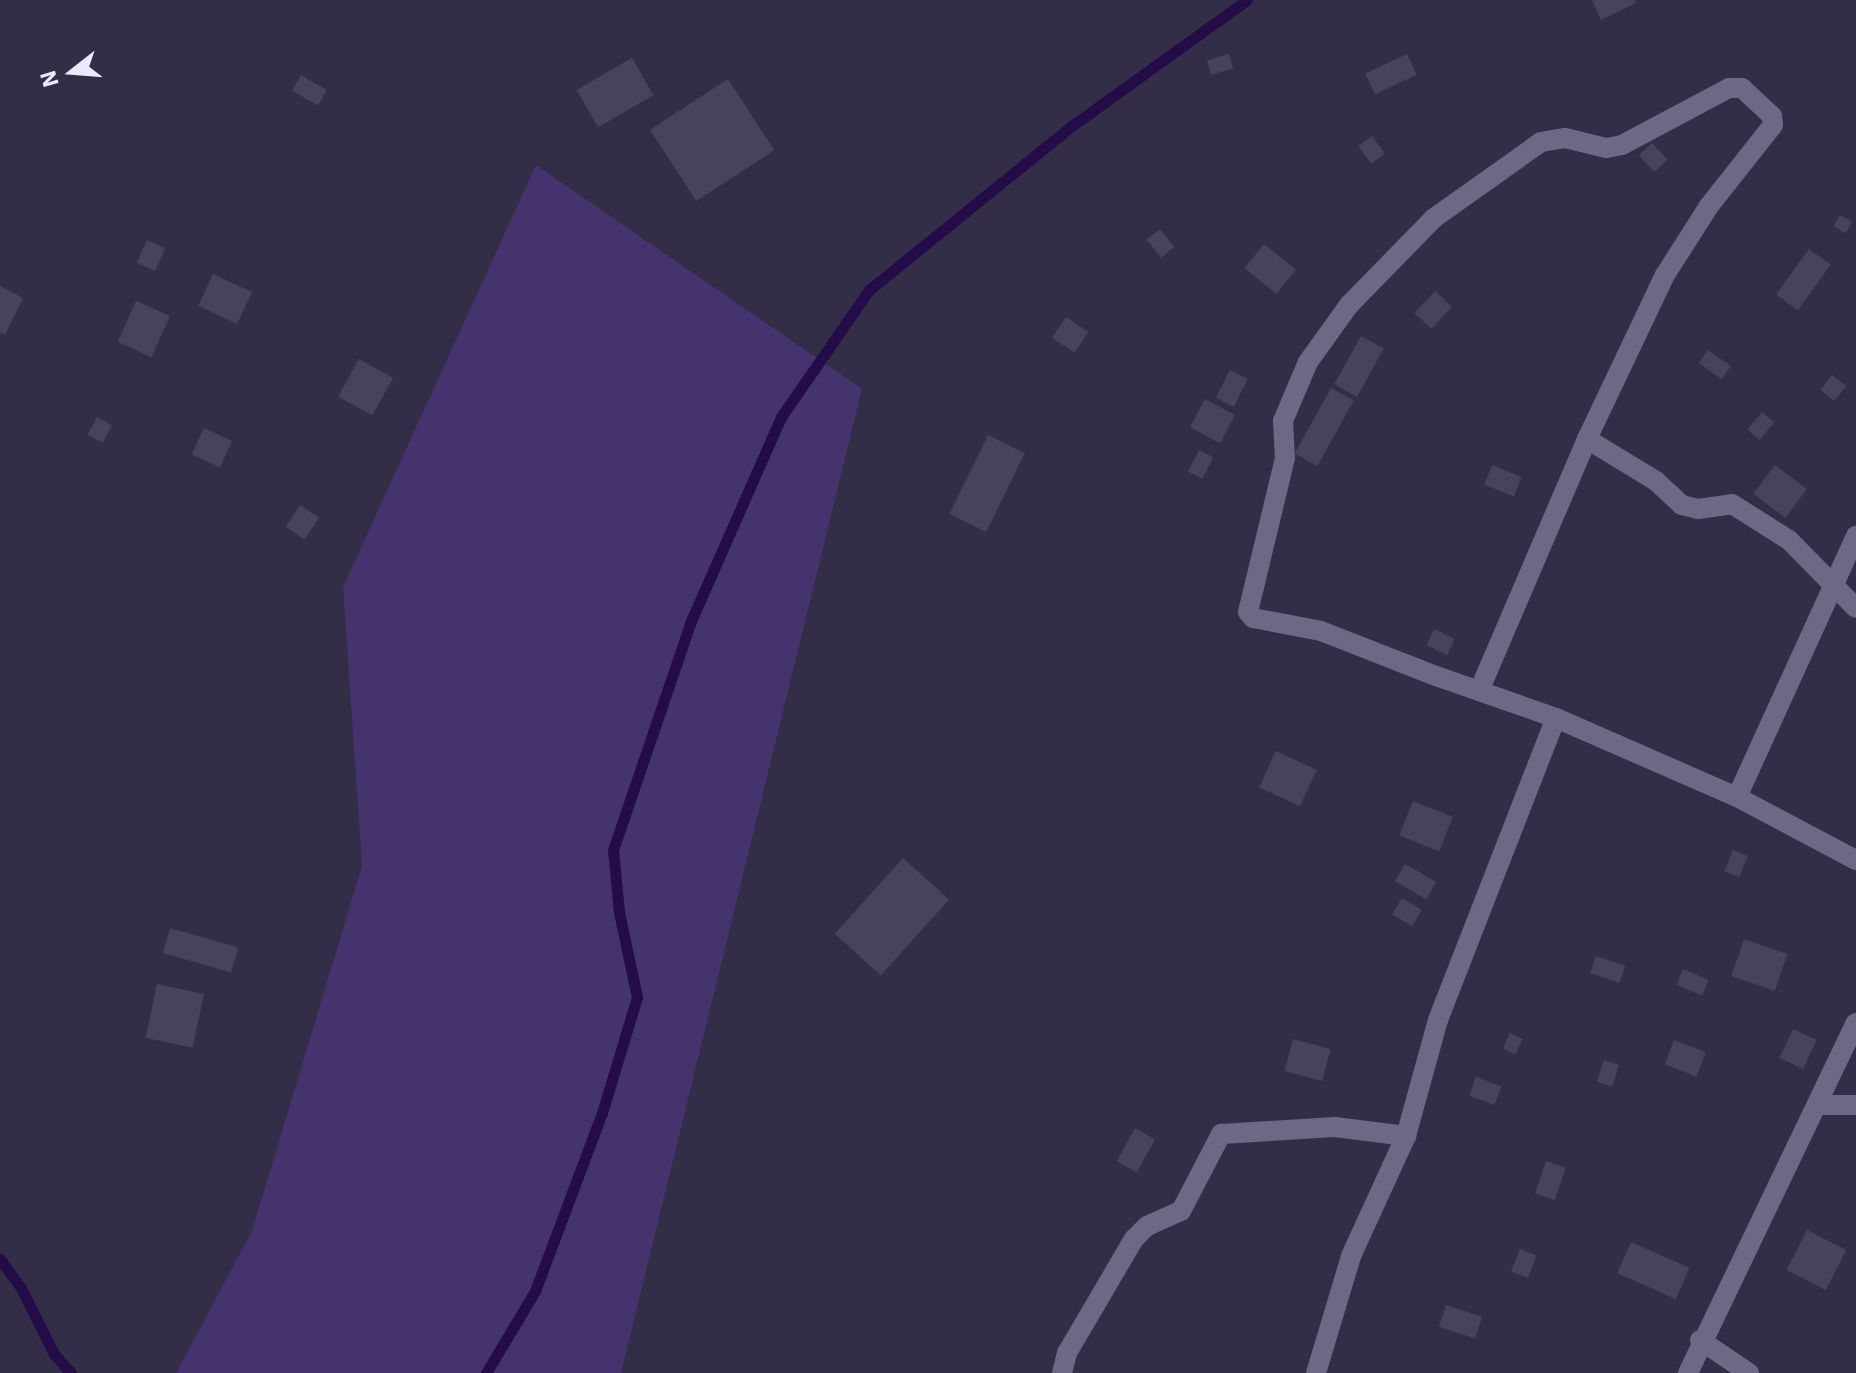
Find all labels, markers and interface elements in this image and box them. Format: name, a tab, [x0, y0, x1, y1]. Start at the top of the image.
north arrow	[32, 32, 112, 112]
text: N	[32, 67, 65, 91]

